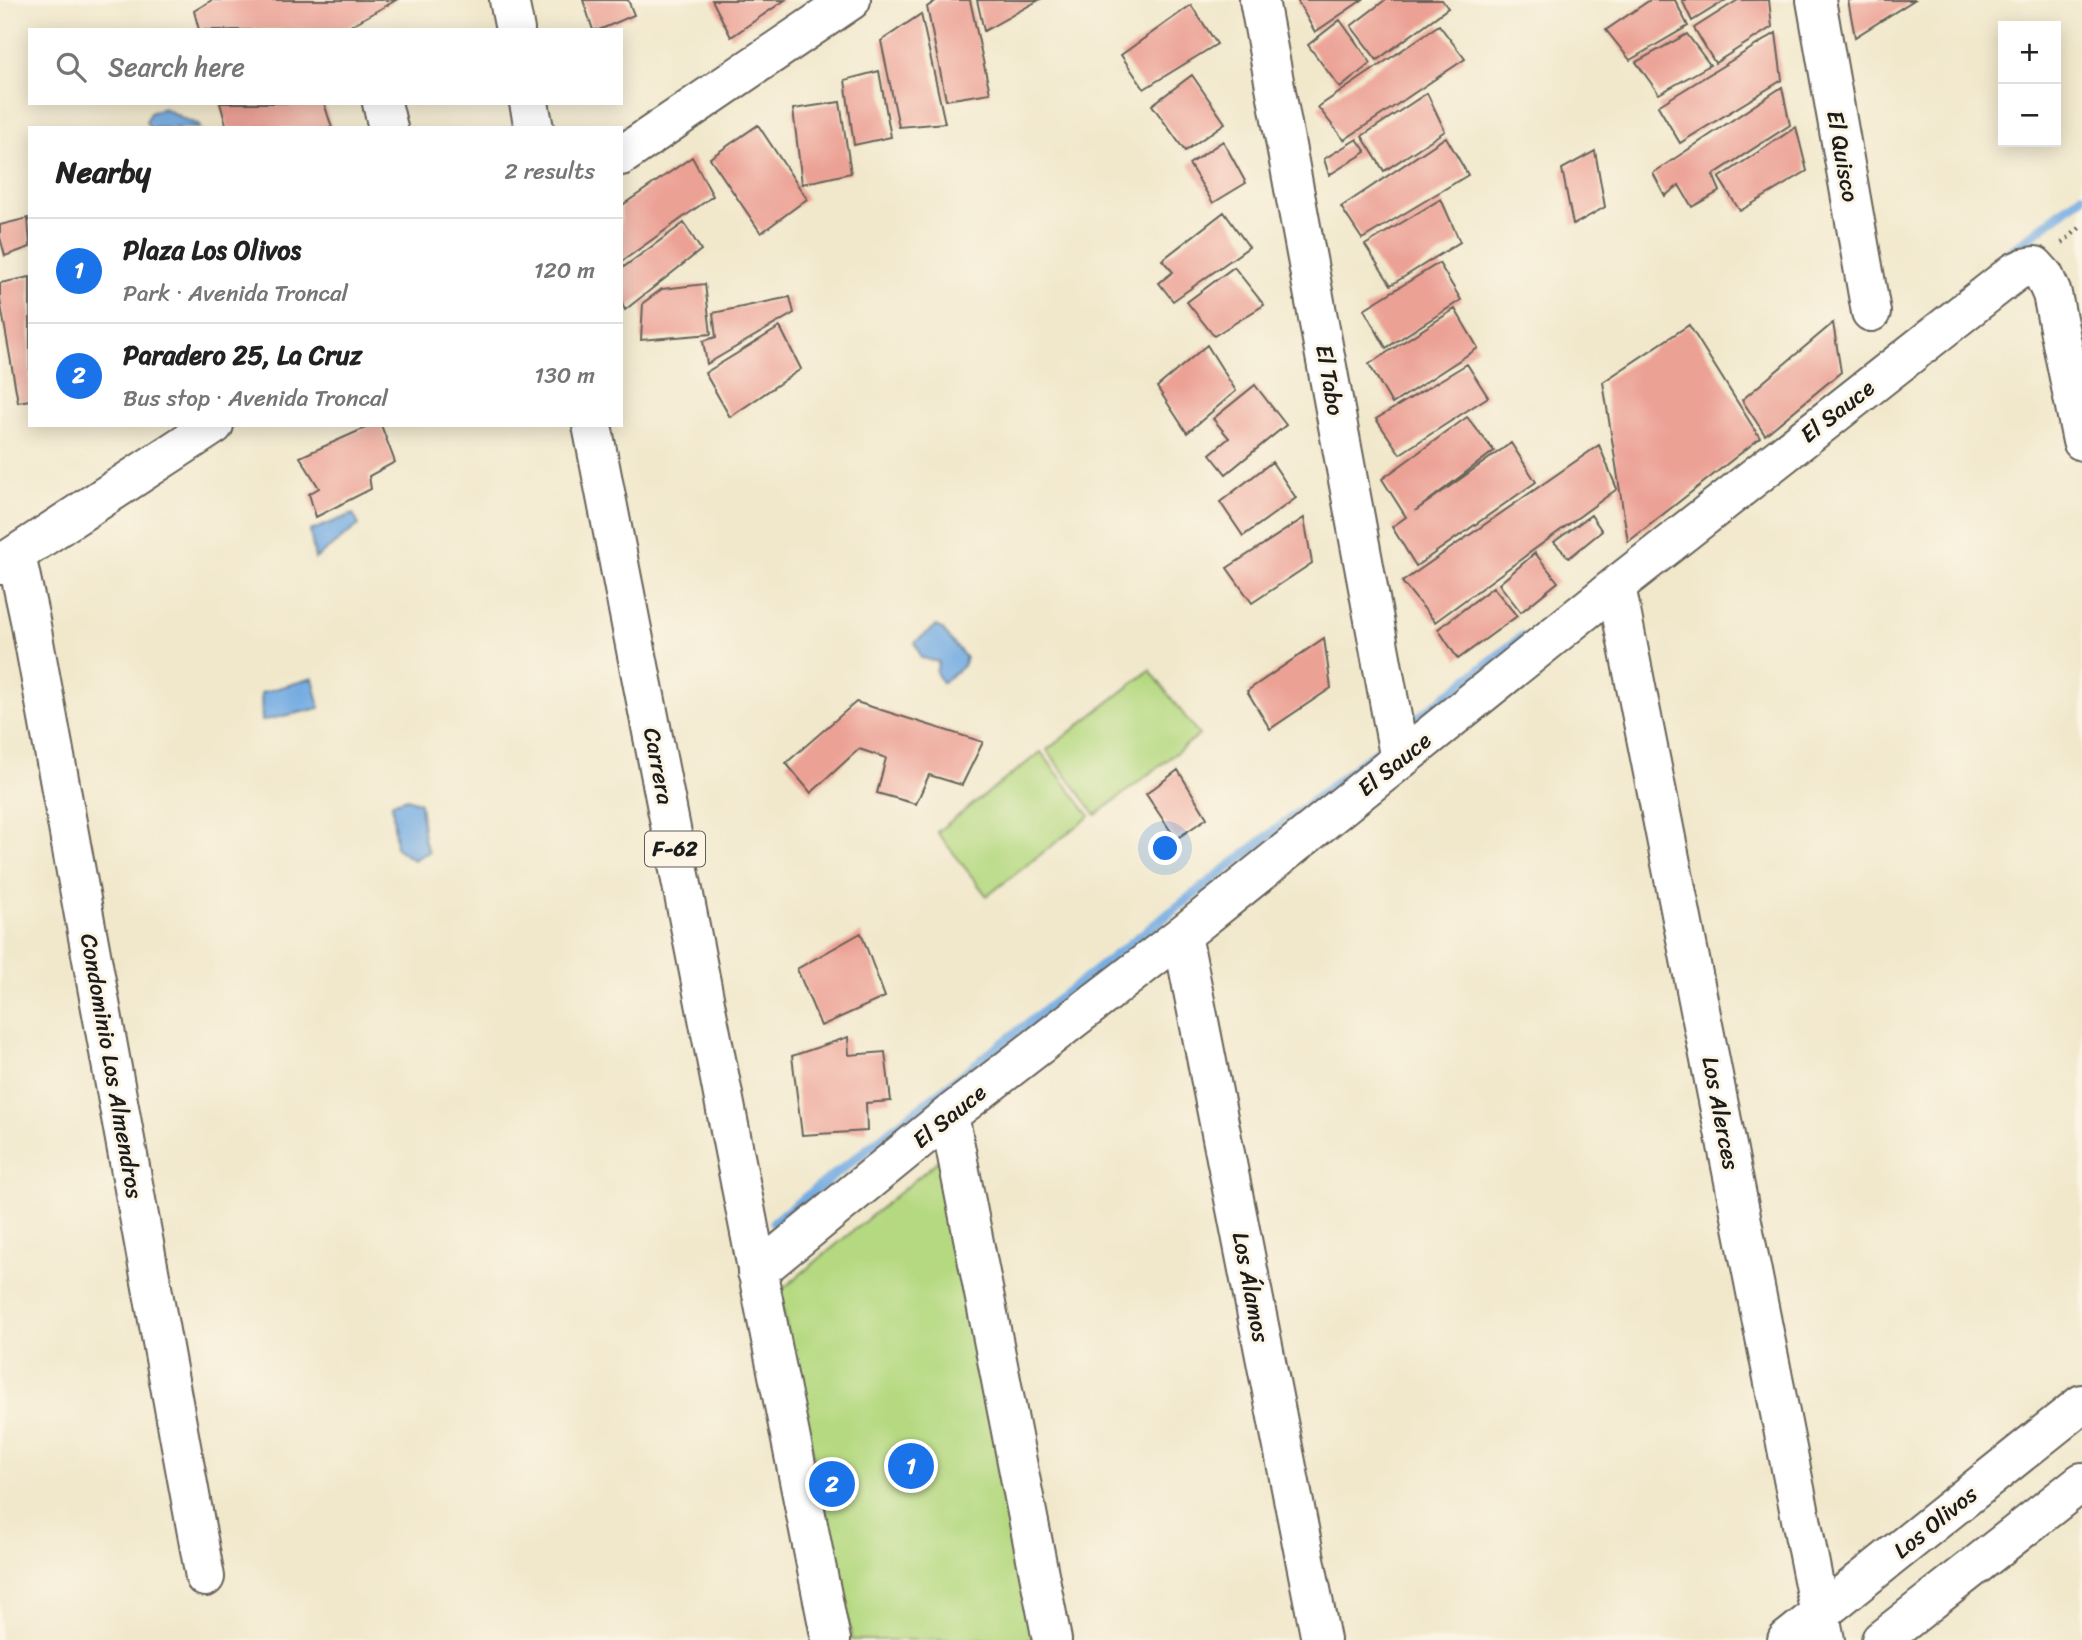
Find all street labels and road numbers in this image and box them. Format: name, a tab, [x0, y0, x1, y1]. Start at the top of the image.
street label: El Quisco	[1814, 107, 1871, 205]
street label: El Tabo	[1303, 341, 1356, 419]
street label: El Sauce	[1791, 369, 1884, 454]
street label: El Sauce	[1348, 721, 1441, 807]
street label: Carrera	[631, 724, 686, 809]
road number: F-62	[645, 832, 705, 866]
street label: Condominio Los Almendros	[68, 930, 155, 1202]
street label: Los Alerces	[1689, 1053, 1752, 1174]
street label: El Sauce	[903, 1073, 996, 1159]
street label: Los Álamos	[1220, 1228, 1281, 1346]
street label: Los Olivos	[1884, 1475, 1987, 1570]

